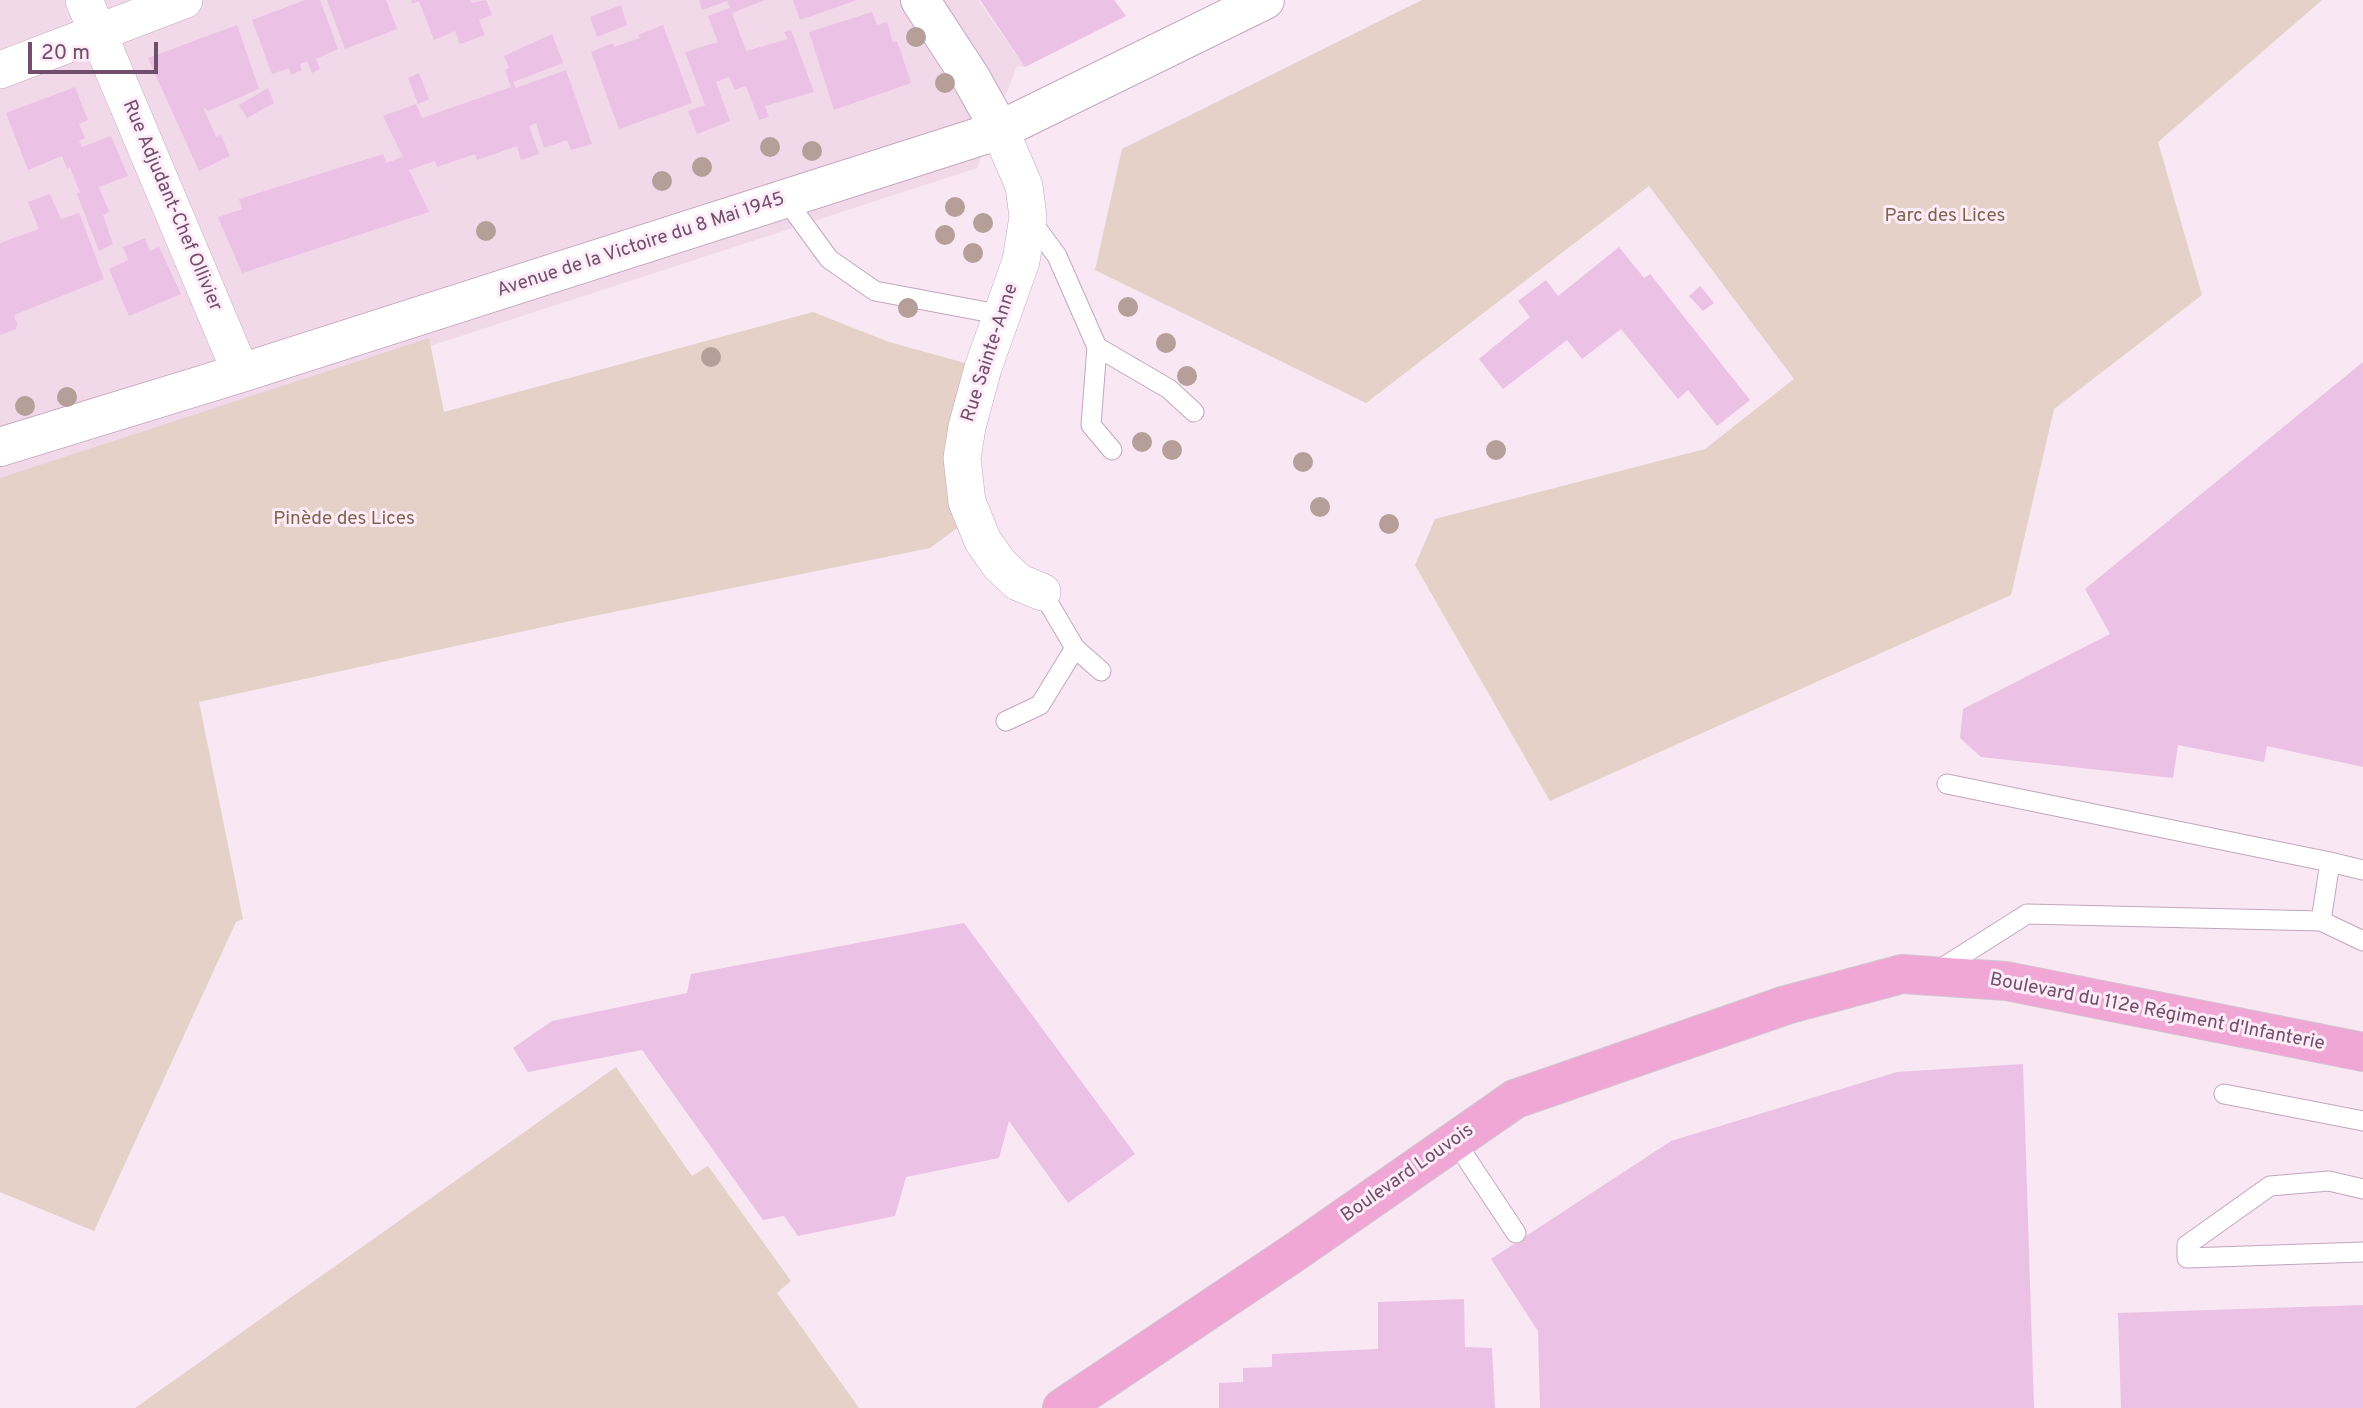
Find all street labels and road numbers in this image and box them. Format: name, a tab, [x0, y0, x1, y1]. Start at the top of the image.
street label: Rue Adjudant-Chef Ollivier	[116, 97, 226, 315]
street label: Avenue de la Victoire du 8 Mai 1945	[494, 189, 788, 303]
street label: Rue Sainte-Anne	[958, 281, 1024, 425]
street label: Boulevard du 112e Régiment d'Infanterie	[1987, 969, 2327, 1057]
street label: Boulevard Louvois	[1337, 1120, 1479, 1228]

